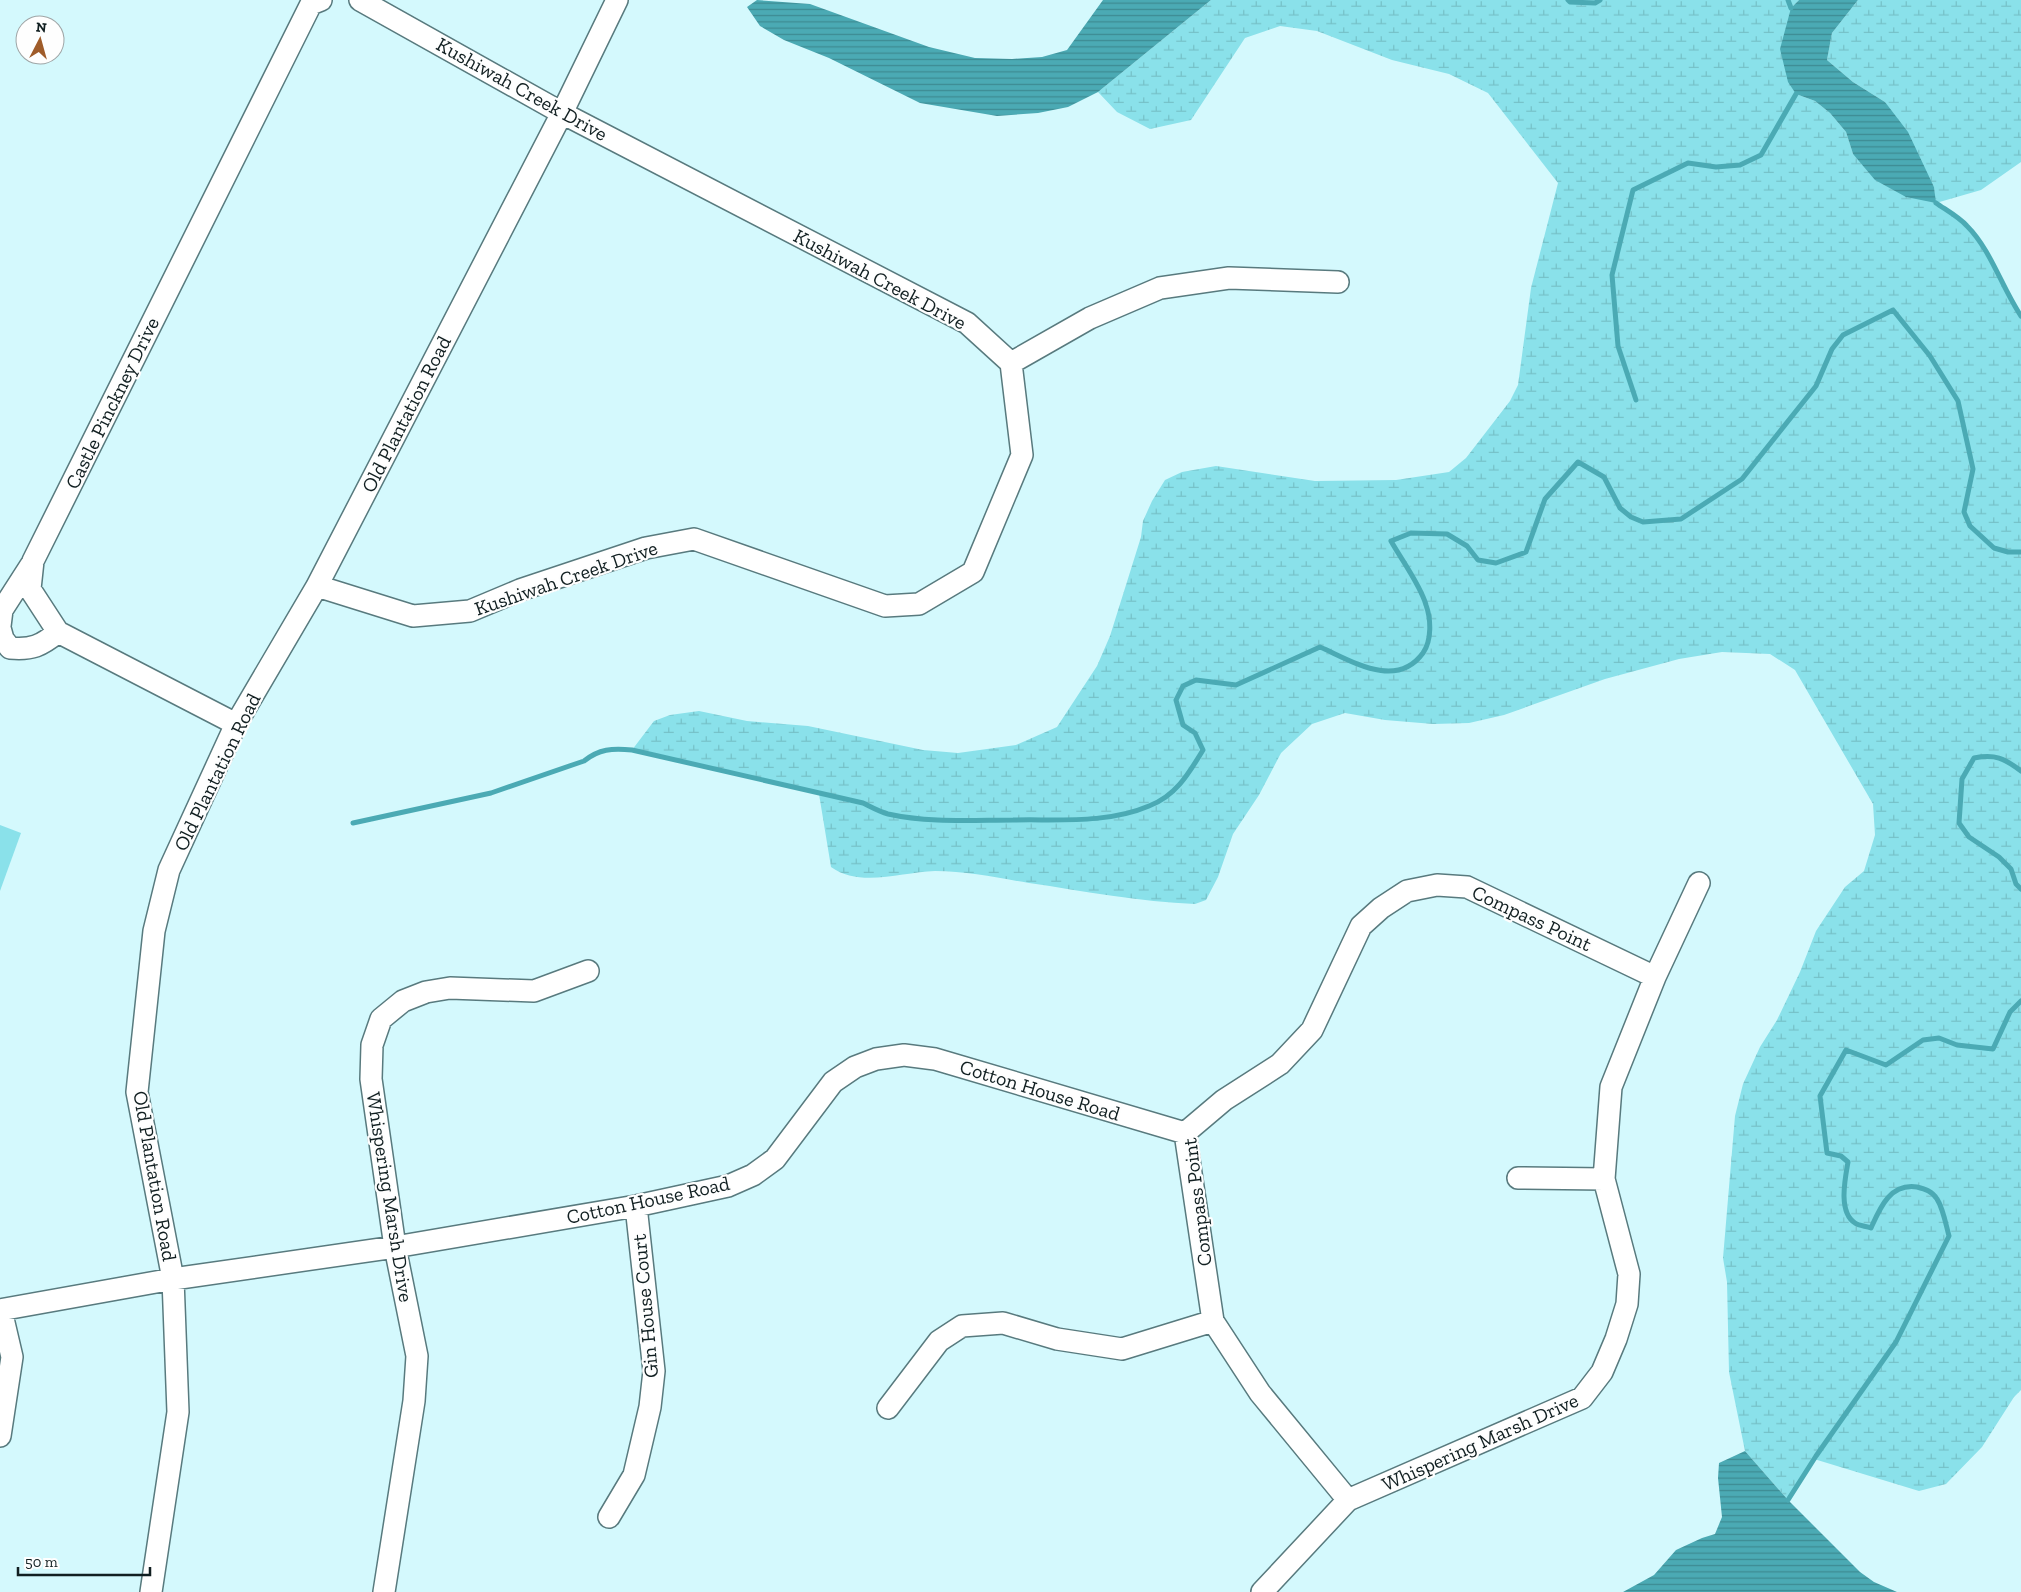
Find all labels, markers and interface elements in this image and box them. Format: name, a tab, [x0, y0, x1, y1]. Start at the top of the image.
north arrow	[15, 15, 65, 65]
text: N	[35, 19, 48, 37]
street label: Kushiwah Creek Drive	[432, 32, 612, 146]
street label: Kushiwah Creek Drive	[790, 223, 970, 335]
street label: Castle Pinckney Drive	[60, 313, 164, 493]
street label: Old Plantation Road	[356, 332, 456, 496]
street label: Kushiwah Creek Drive	[471, 535, 661, 621]
street label: Old Plantation Road	[168, 689, 266, 855]
street label: Compass Point	[1468, 880, 1596, 956]
street label: Cotton House Road	[957, 1054, 1123, 1126]
street label: Old Plantation Road	[128, 1089, 182, 1263]
street label: Whispering Marsh Drive	[362, 1090, 418, 1304]
street label: Compass Point	[1177, 1136, 1217, 1267]
street label: Cotton House Road	[564, 1171, 732, 1229]
street label: Gin House Court	[627, 1232, 663, 1379]
street label: Whispering Marsh Drive	[1378, 1388, 1582, 1496]
scale bar	[18, 1544, 150, 1576]
text: 50 m	[25, 1553, 58, 1571]

